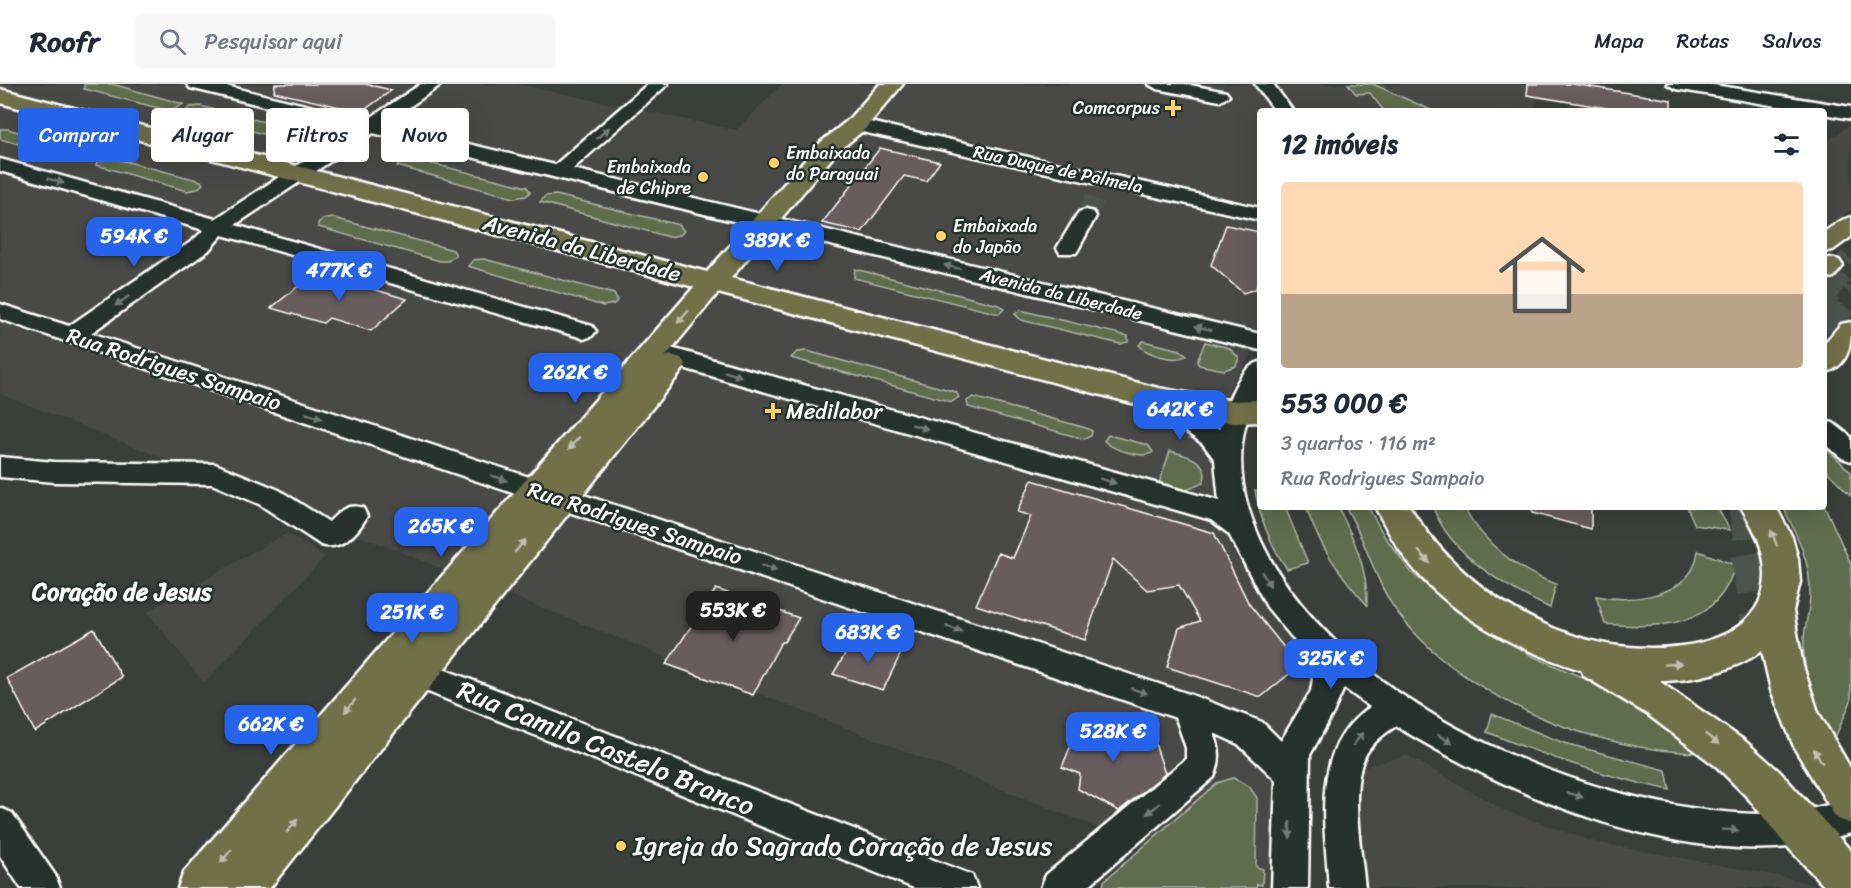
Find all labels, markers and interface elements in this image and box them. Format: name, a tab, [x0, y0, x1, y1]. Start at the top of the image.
search box	[135, 14, 555, 68]
text: Roofr	[30, 17, 99, 66]
text: Pesquisar aqui	[204, 22, 342, 61]
text: Mapa	[1594, 22, 1643, 60]
text: Rotas	[1676, 22, 1729, 60]
text: Salvos	[1762, 22, 1821, 60]
icon: search	[156, 25, 189, 58]
place label: Comcorpus	[1073, 92, 1161, 124]
marker: Comcorpus	[1164, 99, 1182, 117]
chip: Comprar	[18, 108, 139, 162]
chip: Alugar	[151, 108, 254, 162]
chip: Filtros	[266, 108, 369, 162]
chip: Novo	[381, 108, 469, 162]
text: 12 imóveis	[1281, 121, 1398, 167]
one-way arrow	[595, 126, 610, 140]
icon: filters	[1770, 128, 1803, 161]
street label: Rua Duque de Palmela	[970, 135, 1146, 203]
place label: Embaixada do Paraguai	[786, 137, 879, 190]
place label: Embaixada de Chipre	[607, 151, 691, 204]
marker: Embaixada do Paraguai	[767, 156, 781, 170]
marker: Embaixada de Chipre	[696, 170, 710, 184]
one-way arrow	[47, 177, 65, 186]
street label: Avenida da Liberdade	[478, 203, 685, 293]
place label: Embaixada do Japão	[953, 210, 1037, 263]
pin: 594K €	[85, 217, 183, 268]
text: 594K €	[100, 219, 168, 254]
pin: 389K €	[728, 221, 826, 272]
icon: home	[1488, 221, 1596, 329]
text: 389K €	[744, 223, 810, 258]
marker: Embaixada do Japão	[934, 229, 948, 243]
pin: 477K €	[290, 251, 388, 302]
text: 477K €	[306, 253, 372, 288]
street label: Avenida da Liberdade	[975, 258, 1146, 330]
one-way arrow	[943, 262, 962, 272]
one-way arrow	[114, 295, 130, 306]
one-way arrow	[676, 309, 689, 325]
street label: Rua Rodrigues Sampaio	[62, 316, 286, 422]
one-way arrow	[1194, 323, 1212, 333]
pin: 262K €	[526, 353, 624, 404]
text: 262K €	[542, 355, 608, 390]
one-way arrow	[724, 370, 742, 379]
text: 553 000 €	[1281, 380, 1407, 426]
pin: 642K €	[1131, 390, 1229, 441]
place label: Medilabor	[786, 392, 884, 431]
text: 642K €	[1147, 392, 1213, 427]
marker: Medilabor	[764, 402, 782, 420]
one-way arrow	[305, 412, 323, 421]
one-way arrow	[911, 423, 929, 432]
text: 3 quartos · 116 m²	[1281, 426, 1436, 461]
one-way arrow	[568, 435, 581, 450]
text: Rua Rodrigues Sampaio	[1281, 461, 1485, 496]
street label: Rua Rodrigues Sampaio	[523, 470, 747, 576]
one-way arrow	[490, 473, 508, 483]
one-way arrow	[1099, 477, 1117, 486]
pin: 265K €	[392, 507, 490, 558]
text: 265K €	[408, 509, 474, 544]
one-way arrow	[1769, 529, 1779, 547]
one-way arrow	[513, 539, 526, 554]
one-way arrow	[1417, 549, 1430, 564]
one-way arrow	[760, 563, 778, 573]
district label: Coração de Jesus	[31, 571, 213, 613]
one-way arrow	[1261, 571, 1271, 588]
pin: 553K €	[684, 591, 782, 642]
pin: 251K €	[363, 593, 461, 644]
text: 553K €	[700, 593, 766, 628]
text: 251K €	[381, 595, 443, 630]
pin: 683K €	[819, 613, 917, 664]
text: 683K €	[835, 615, 901, 650]
one-way arrow	[945, 625, 963, 635]
pin: 325K €	[1282, 639, 1380, 690]
text: 325K €	[1298, 641, 1364, 676]
one-way arrow	[1664, 659, 1683, 668]
street label: Rua Camilo Castelo Branco	[450, 666, 762, 830]
one-way arrow	[1130, 687, 1148, 696]
one-way arrow	[344, 698, 357, 713]
pin: 662K €	[222, 705, 320, 756]
text: 662K €	[239, 707, 303, 742]
pin: 528K €	[1064, 712, 1162, 763]
text: 528K €	[1080, 714, 1146, 749]
one-way arrow	[1352, 731, 1365, 747]
one-way arrow	[1704, 732, 1720, 745]
one-way arrow	[1437, 734, 1454, 744]
one-way arrow	[1812, 748, 1823, 764]
one-way arrow	[1566, 790, 1584, 800]
one-way arrow	[1145, 802, 1161, 815]
one-way arrow	[285, 819, 298, 834]
one-way arrow	[1285, 820, 1295, 839]
place label: Igreja do Sagrado Coração de Jesus	[632, 822, 1053, 870]
one-way arrow	[1720, 825, 1739, 834]
marker: Igreja do Sagrado Coração de Jesus	[614, 839, 628, 853]
one-way arrow	[220, 849, 233, 864]

